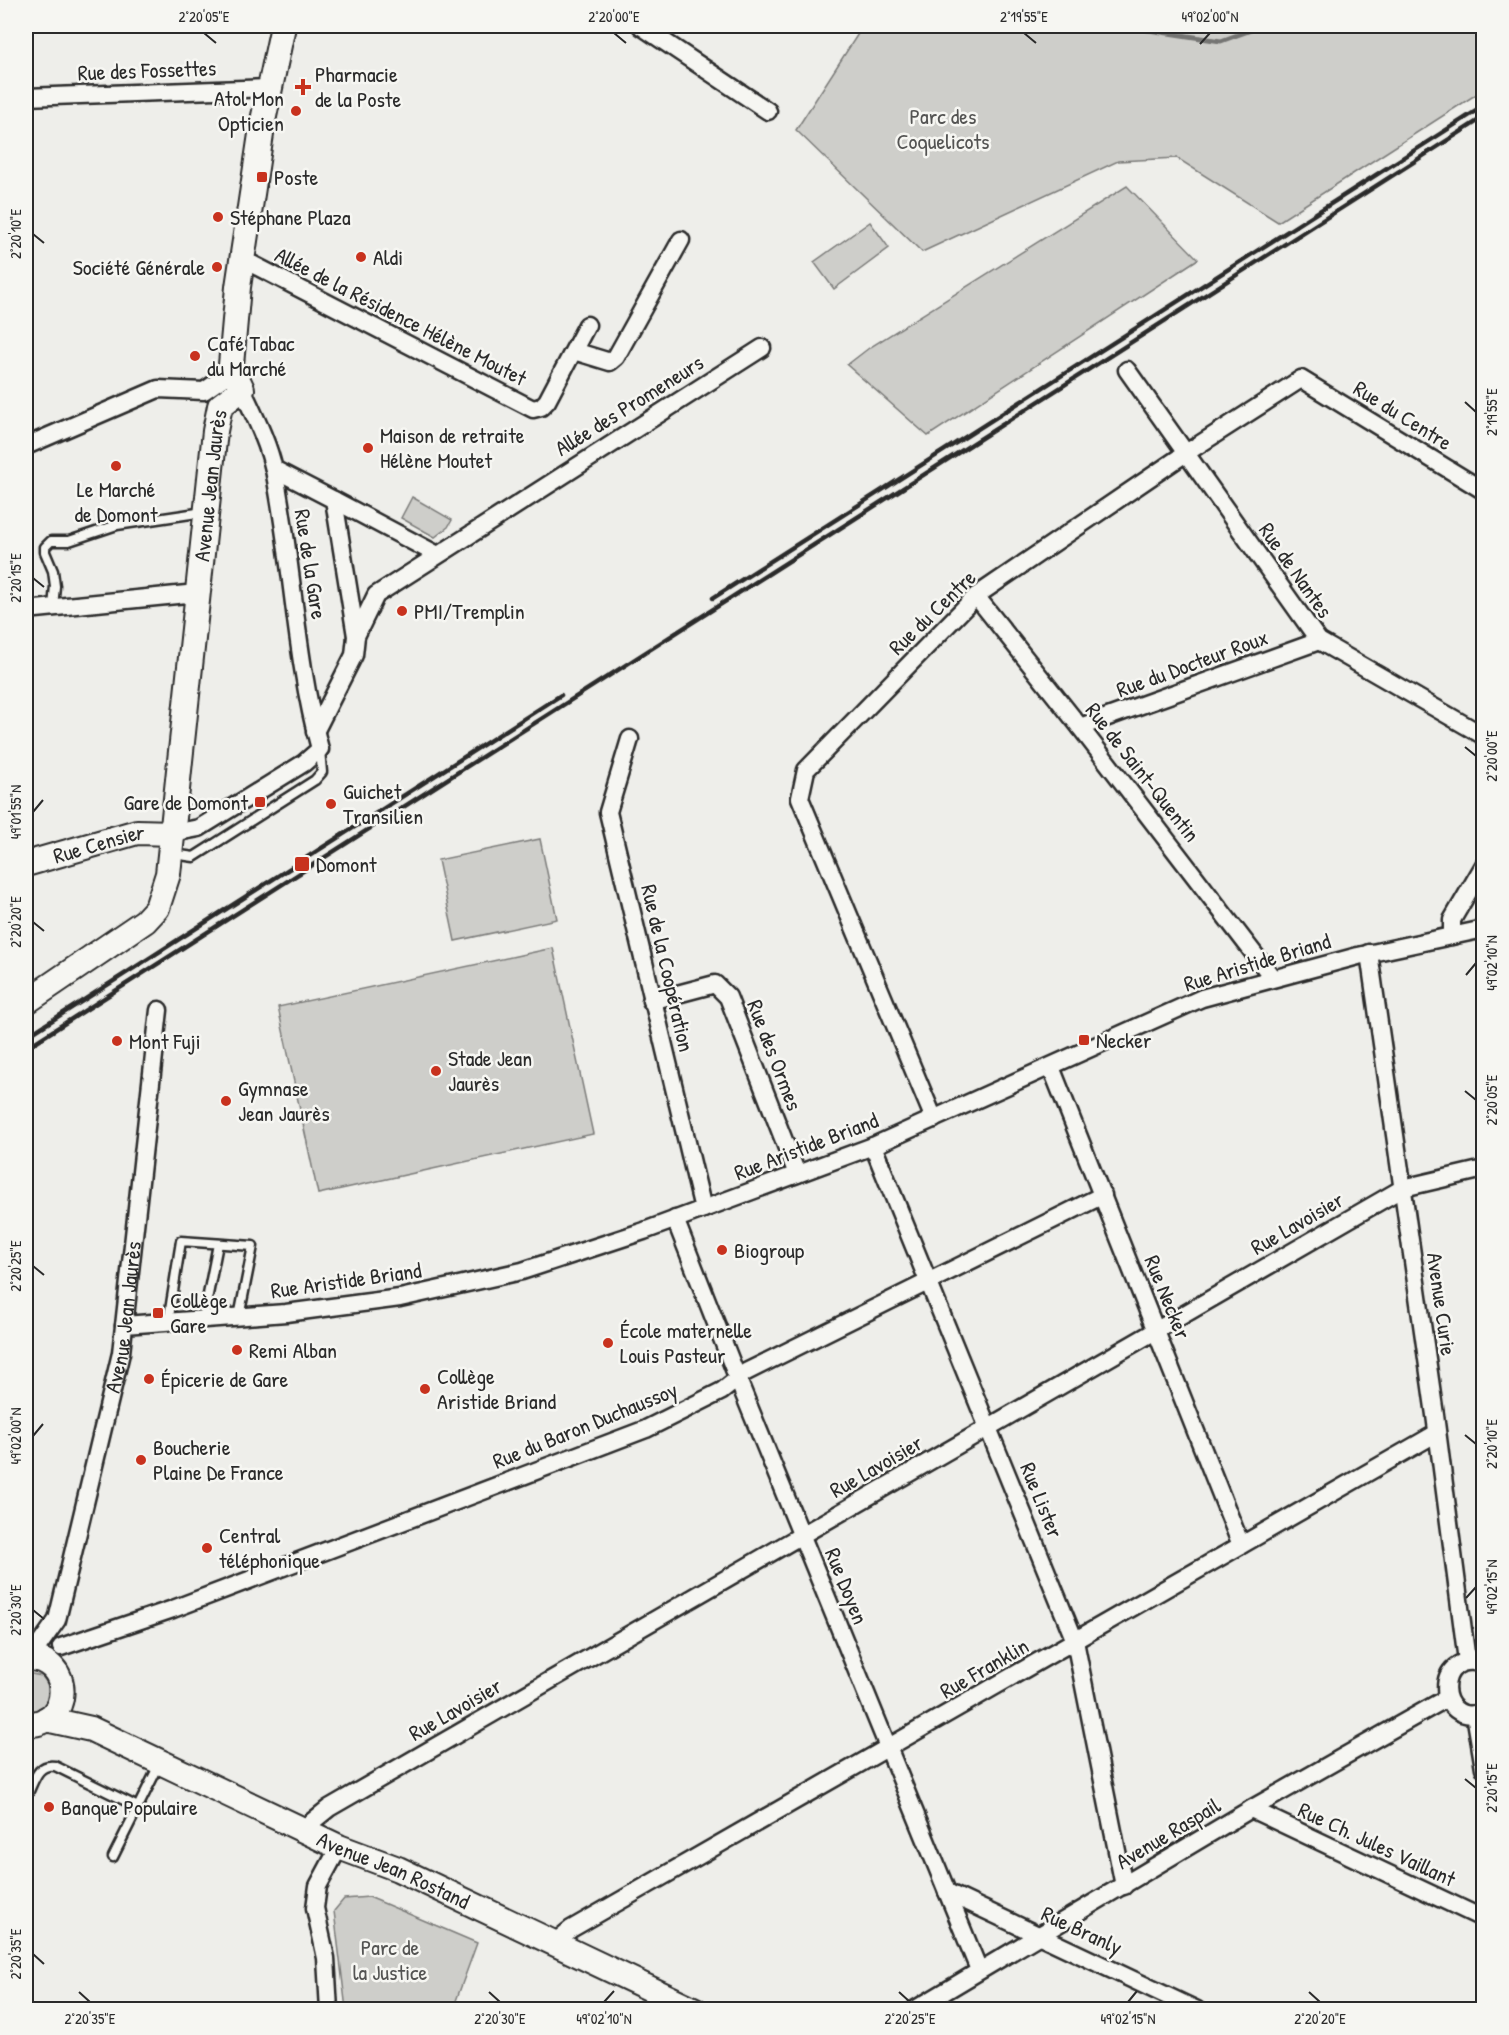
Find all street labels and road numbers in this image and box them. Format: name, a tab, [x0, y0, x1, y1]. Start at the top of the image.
street label: Rue des Fossettes	[77, 53, 217, 87]
street label: Allée de la Résidence Hélène Moutet	[270, 239, 532, 393]
street label: Allée des Promeneurs	[549, 347, 709, 463]
street label: Rue du Centre	[1348, 373, 1458, 457]
street label: Avenue Jean Jaurès	[186, 407, 234, 563]
street label: Rue de la Gare	[288, 507, 335, 621]
street label: Rue de Nantes	[1252, 516, 1340, 624]
street label: Rue du Centre	[882, 563, 982, 661]
street label: Rue du Docteur Roux	[1112, 622, 1272, 704]
street label: Rue de Saint-Quentin	[1079, 696, 1207, 848]
street label: Rue Censier	[50, 817, 145, 870]
street label: Rue de la Coopération	[634, 881, 702, 1055]
street label: Rue Aristide Briand	[1180, 925, 1334, 999]
street label: Rue des Ormes	[740, 995, 810, 1115]
street label: Rue Aristide Briand	[730, 1105, 883, 1187]
street label: Rue Lavoisier	[1245, 1184, 1349, 1262]
street label: Avenue Jean Jaurès	[97, 1240, 148, 1396]
street label: Avenue Curie	[1420, 1250, 1464, 1358]
street label: Rue Necker	[1138, 1251, 1199, 1344]
street label: Rue Aristide Briand	[269, 1255, 424, 1305]
street label: Rue du Baron Duchaussoy	[488, 1374, 682, 1476]
street label: Rue Lavoisier	[824, 1427, 928, 1505]
street label: Rue Lister	[1013, 1458, 1071, 1543]
street label: Rue Doyen	[818, 1543, 876, 1629]
street label: Rue Franklin	[934, 1631, 1034, 1705]
street label: Rue Lavoisier	[403, 1670, 507, 1748]
street label: Avenue Raspail	[1110, 1790, 1226, 1876]
street label: Rue Ch. Jules Vaillant	[1293, 1794, 1461, 1894]
street label: Avenue Jean Rostand	[312, 1824, 475, 1916]
street label: Rue Branly	[1037, 1898, 1127, 1962]

